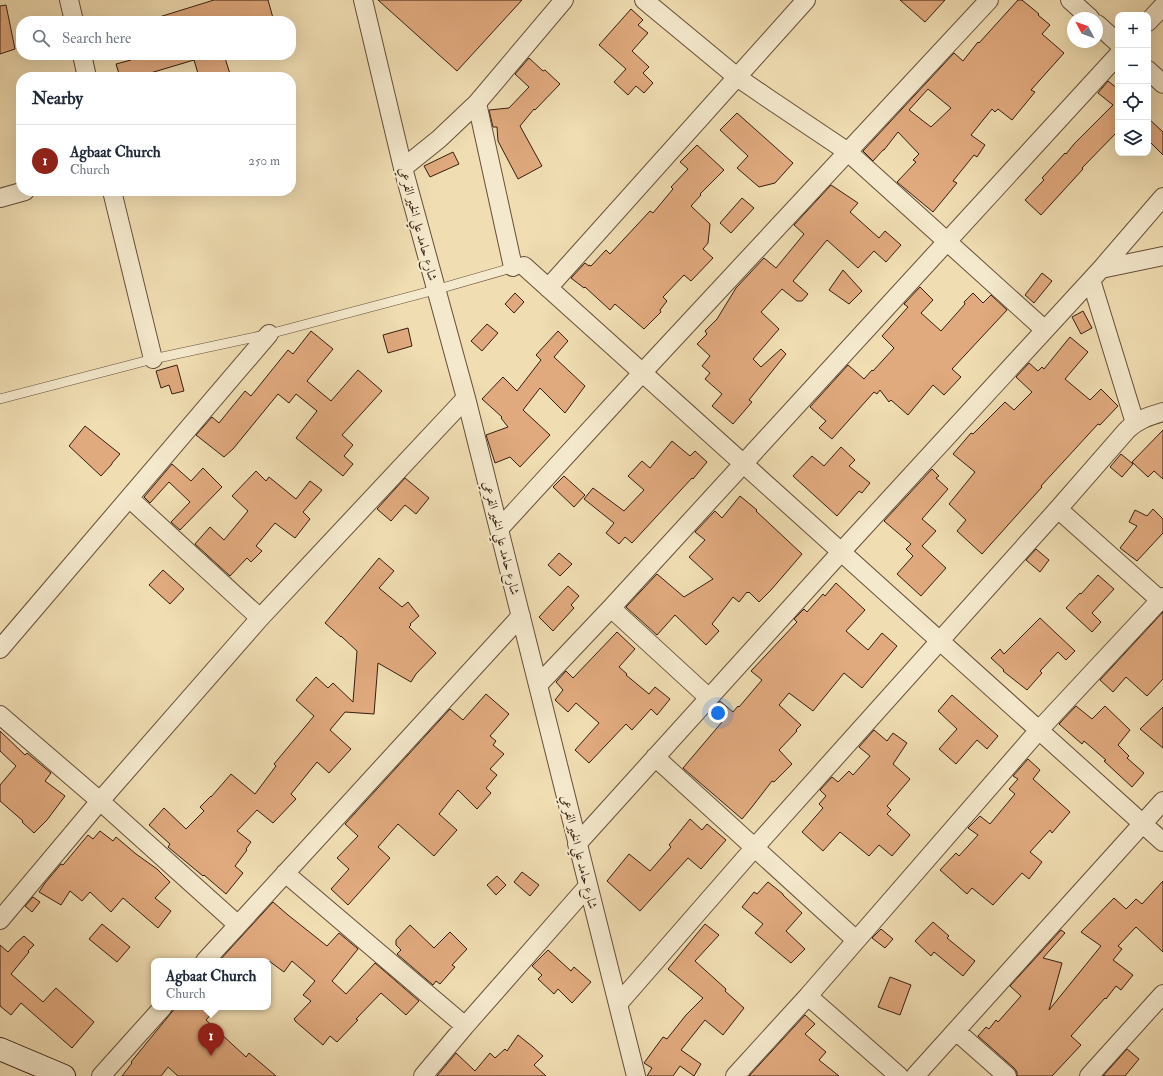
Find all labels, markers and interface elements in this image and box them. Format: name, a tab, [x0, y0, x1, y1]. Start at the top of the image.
north arrow	[1067, 12, 1103, 48]
map controls	[1115, 12, 1151, 156]
button: +	[1115, 12, 1151, 48]
search box	[16, 16, 296, 60]
icon: search	[30, 27, 52, 49]
text: Search here	[62, 29, 131, 48]
button: −	[1115, 48, 1151, 84]
button: locate	[1115, 84, 1151, 120]
text: Nearby	[32, 88, 83, 109]
button: layers	[1115, 120, 1151, 156]
text: Agbaat Church	[70, 143, 161, 162]
text: 1	[43, 153, 47, 169]
text: 250 m	[248, 153, 280, 169]
text: Church	[70, 162, 110, 178]
street label: شارع حامد علي الخير الفرعي	[390, 165, 441, 284]
street label: شارع حامد علي الخير الفرعي	[474, 479, 523, 598]
your location	[708, 703, 728, 723]
street label: شارع حامد علي الخير الفرعي	[552, 793, 601, 912]
popup	[151, 958, 271, 1010]
text: Agbaat Church	[166, 967, 256, 986]
text: Church	[166, 986, 206, 1002]
pin: 1	[198, 1023, 224, 1056]

